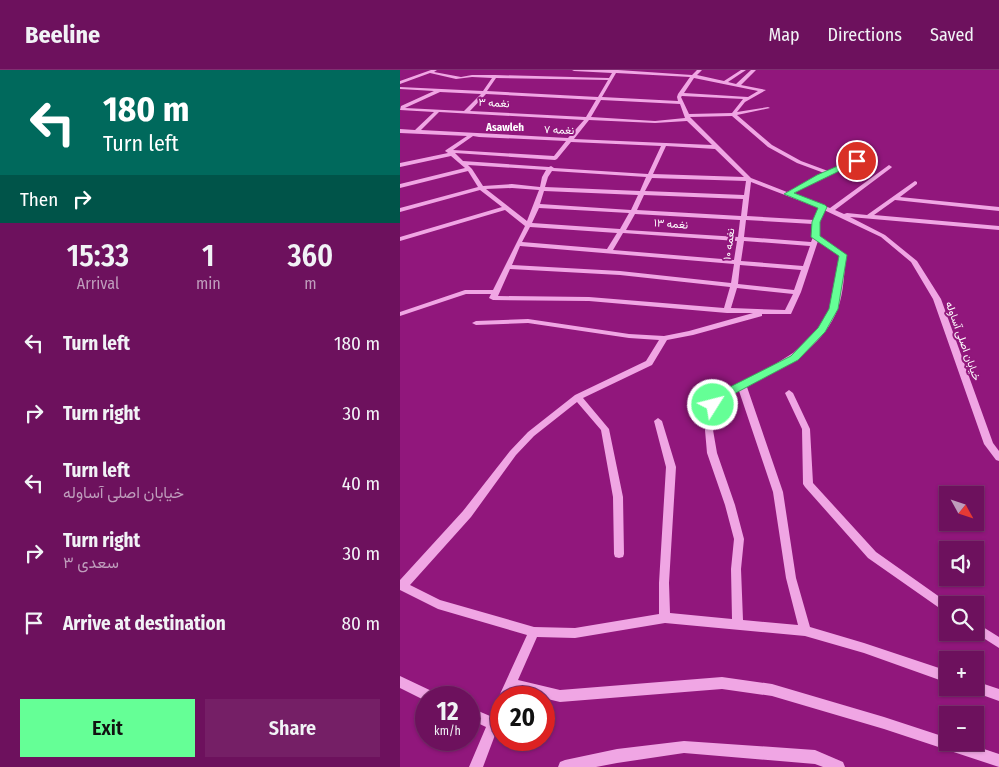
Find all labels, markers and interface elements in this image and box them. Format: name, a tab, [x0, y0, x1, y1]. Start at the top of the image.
text: Beeline	[25, 21, 100, 49]
text: Map	[768, 24, 800, 46]
text: Directions	[828, 24, 902, 46]
text: Saved	[930, 24, 974, 46]
text: 180 m	[103, 88, 189, 130]
icon: left	[20, 90, 85, 155]
street label: نغمه ۳	[478, 96, 510, 110]
district label: Asawleh	[485, 121, 524, 134]
street label: نغمه ۷	[544, 123, 574, 137]
text: Turn left	[103, 130, 179, 157]
pin	[836, 140, 878, 182]
icon: arrive	[843, 147, 871, 175]
icon: right	[68, 185, 96, 213]
text: Then	[20, 188, 58, 211]
street label: نغمه ۱۳	[653, 216, 689, 232]
street label: نغمه ۱۰	[721, 227, 737, 261]
text: 15:33	[67, 238, 129, 274]
text: 1	[202, 238, 215, 274]
text: 360	[287, 238, 333, 274]
text: Arrival	[77, 274, 119, 293]
text: min	[196, 274, 221, 293]
text: m	[304, 274, 316, 293]
street label: خیابان اصلی آساوله	[943, 300, 983, 382]
icon: left	[20, 329, 48, 357]
text: Turn left	[63, 332, 130, 355]
text: 180 m	[334, 332, 380, 355]
position arrow	[686, 378, 738, 430]
icon: right	[20, 399, 48, 427]
text: Turn right	[63, 402, 140, 425]
text: 30 m	[342, 402, 380, 425]
text: Turn left	[63, 459, 130, 482]
icon: left	[20, 469, 48, 497]
text: 40 m	[342, 472, 380, 495]
text: خیابان اصلی آساوله	[63, 483, 184, 502]
north arrow	[939, 486, 984, 531]
map controls	[939, 486, 984, 751]
text: Turn right	[63, 529, 140, 552]
icon: right	[20, 539, 48, 567]
button: sound	[939, 541, 984, 586]
text: 30 m	[342, 542, 380, 565]
text: سعدی ۳	[63, 553, 119, 572]
button: search	[939, 596, 984, 641]
icon: arrive	[20, 609, 48, 637]
text: Arrive at destination	[63, 612, 226, 635]
text: 80 m	[342, 612, 380, 635]
button: +	[939, 651, 984, 696]
speed limit sign: 20	[490, 686, 555, 751]
text: 12	[436, 697, 459, 727]
button: Exit	[20, 699, 195, 757]
button: Share	[205, 699, 380, 757]
button: −	[939, 706, 984, 751]
text: km/h	[434, 724, 461, 738]

